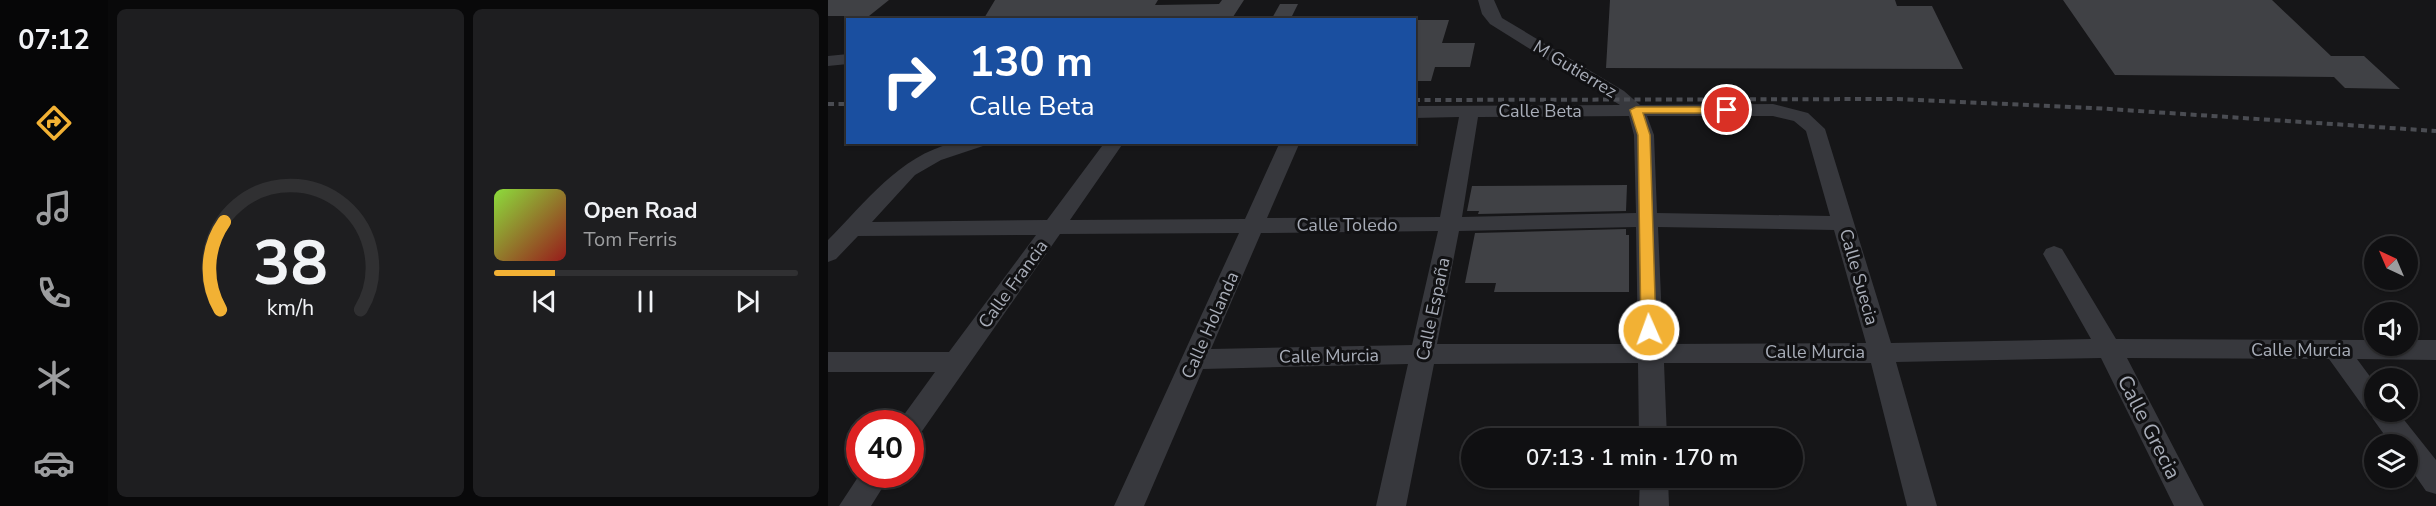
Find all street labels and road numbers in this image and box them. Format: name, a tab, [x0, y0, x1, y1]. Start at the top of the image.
street label: M Gutierrez	[1529, 35, 1621, 103]
street label: Calle Beta	[1498, 99, 1582, 123]
street label: Calle Toledo	[1297, 213, 1397, 237]
street label: Calle Suecia	[1834, 226, 1884, 328]
street label: Calle Francia	[973, 235, 1053, 333]
street label: Calle España	[1410, 255, 1456, 363]
street label: Calle Holanda	[1176, 268, 1244, 382]
street label: Calle Murcia	[2251, 338, 2351, 362]
street label: Calle Murcia	[1765, 340, 1865, 364]
street label: Calle Murcia	[1279, 343, 1379, 369]
street label: Calle Grecia	[2111, 370, 2187, 484]

